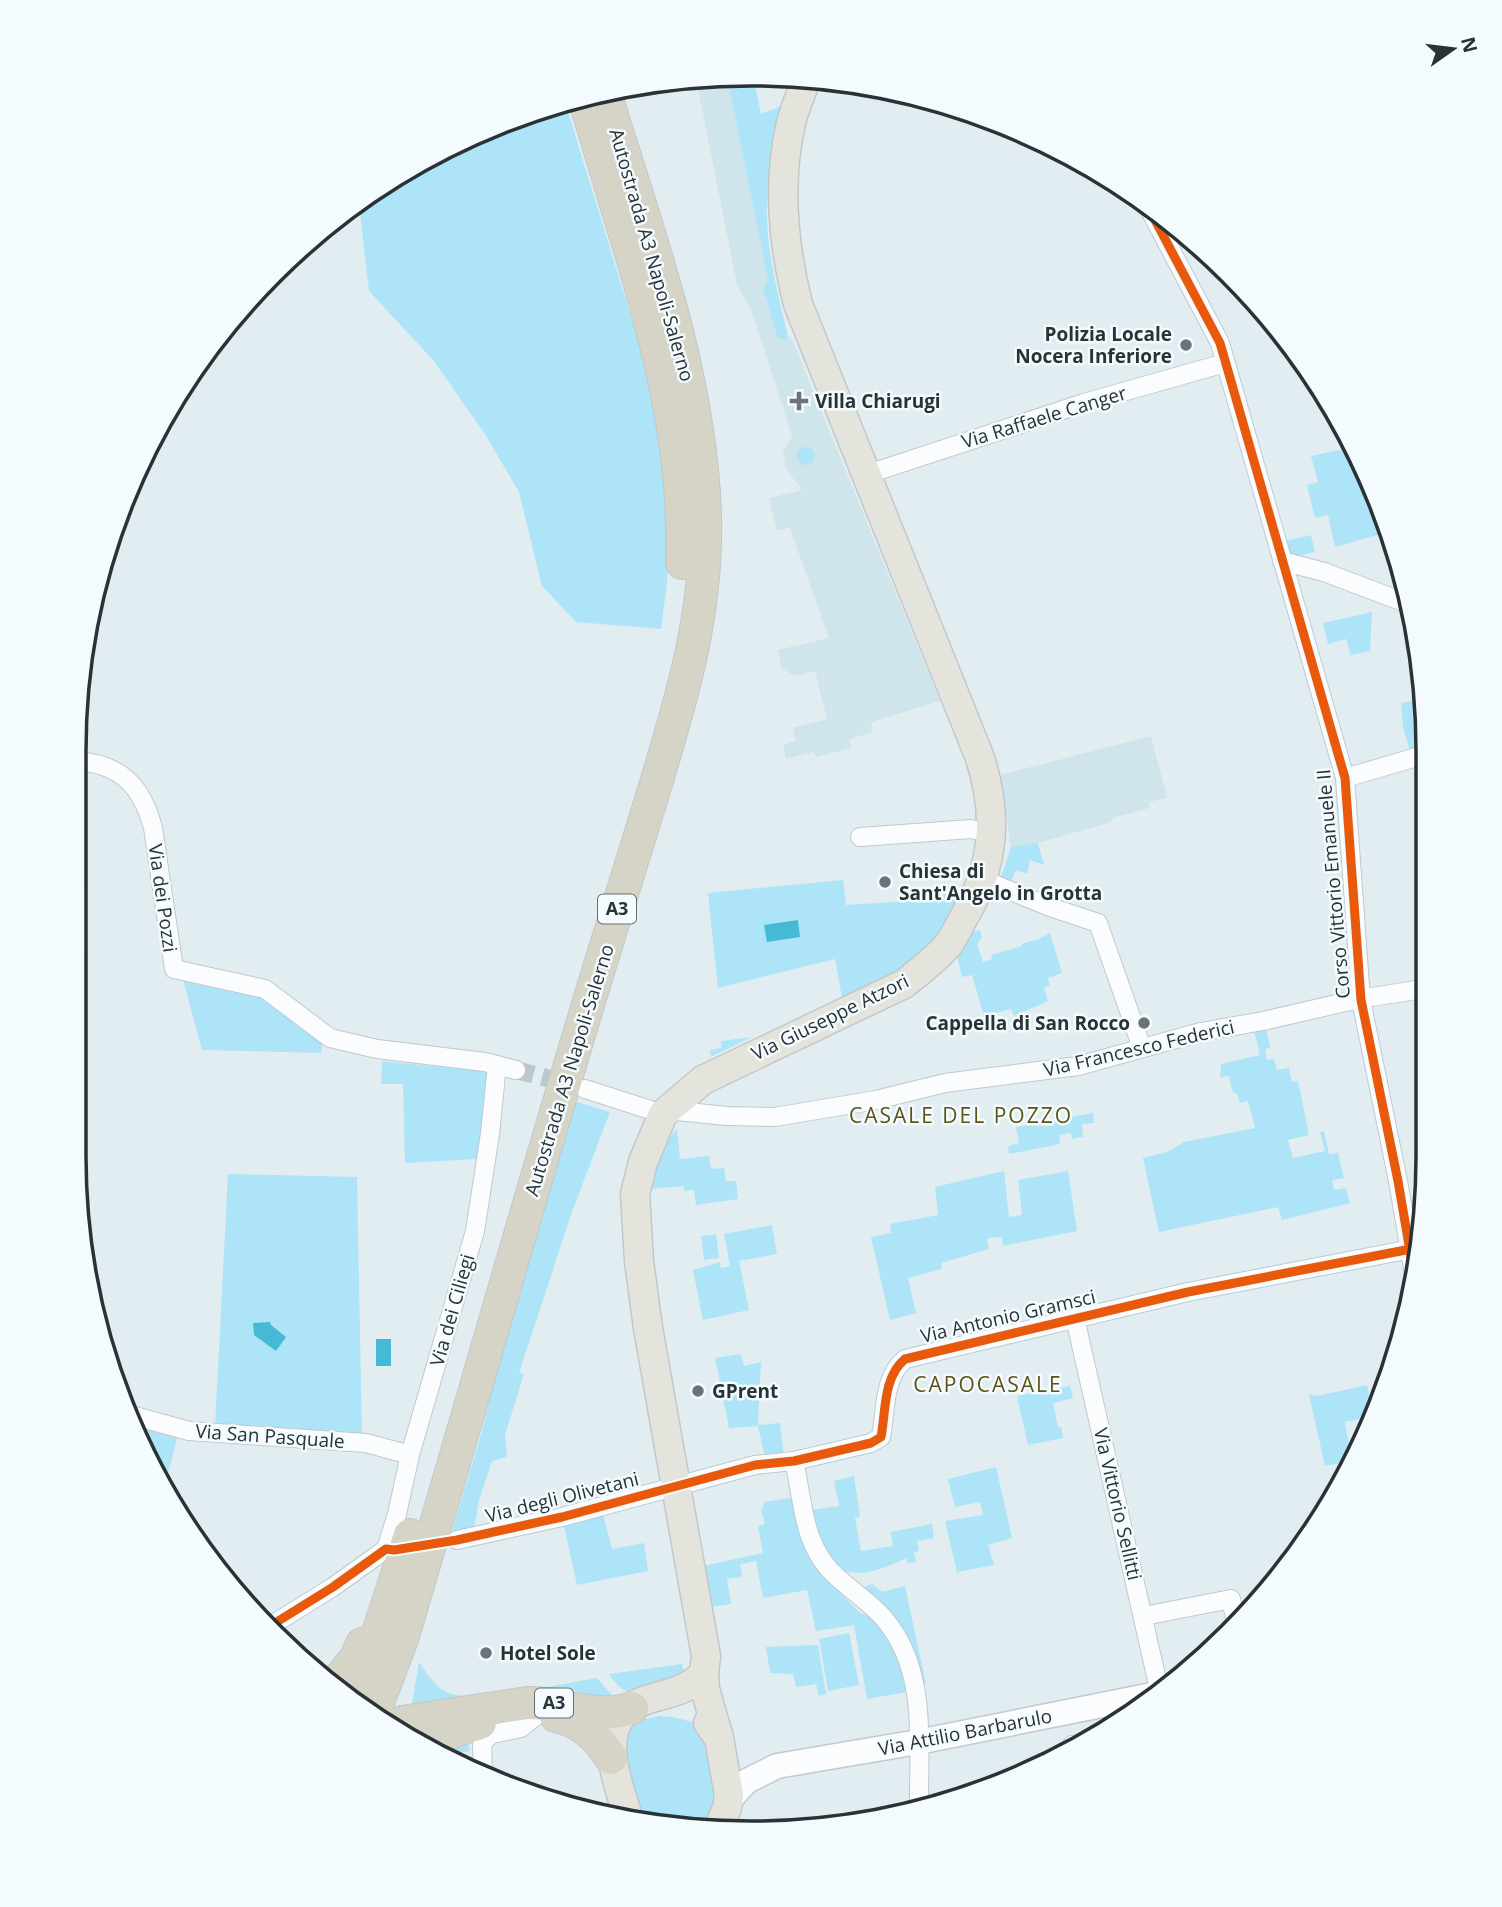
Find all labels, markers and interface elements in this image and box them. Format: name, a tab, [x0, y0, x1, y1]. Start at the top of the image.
north arrow	[1418, 14, 1488, 84]
text: N	[1455, 34, 1484, 56]
street label: Autostrada A3 Napoli-Salerno	[603, 126, 701, 384]
place label: Polizia Locale Nocera Inferiore	[1015, 321, 1172, 369]
marker: Polizia Locale Nocera Inferiore	[1178, 337, 1194, 353]
street label: Via Raffaele Canger	[958, 379, 1130, 454]
place label: Villa Chiarugi	[815, 388, 941, 414]
marker: Villa Chiarugi	[789, 391, 809, 411]
street label: Corso Vittorio Emanuele II	[1310, 768, 1356, 1000]
street label: Via dei Pozzi	[143, 842, 183, 954]
place label: Chiesa di Sant'Angelo in Grotta	[899, 858, 1102, 906]
marker: Chiesa di Sant'Angelo in Grotta	[877, 874, 893, 890]
road number: A3	[598, 894, 636, 924]
street label: Autostrada A3 Napoli-Salerno	[518, 941, 620, 1199]
street label: Via Giuseppe Atzori	[747, 968, 913, 1066]
place label: Cappella di San Rocco	[925, 1010, 1130, 1036]
street label: Via Francesco Federici	[1041, 1013, 1237, 1083]
marker: Cappella di San Rocco	[1136, 1015, 1152, 1031]
district label: CASALE DEL POZZO	[849, 1101, 1073, 1129]
street label: Via dei Ciliegi	[424, 1251, 480, 1369]
street label: Via Antonio Gramsci	[918, 1283, 1098, 1349]
district label: CAPOCASALE	[913, 1370, 1063, 1398]
place label: GPrent	[712, 1378, 778, 1404]
marker: GPrent	[690, 1383, 706, 1399]
street label: Via San Pasquale	[195, 1418, 345, 1454]
street label: Via Vittorio Sellitti	[1088, 1425, 1148, 1583]
street label: Via degli Olivetani	[483, 1465, 641, 1529]
place label: Hotel Sole	[500, 1640, 596, 1666]
marker: Hotel Sole	[478, 1645, 494, 1661]
road number: A3	[535, 1688, 573, 1718]
street label: Via Attilio Barbarulo	[876, 1702, 1054, 1762]

